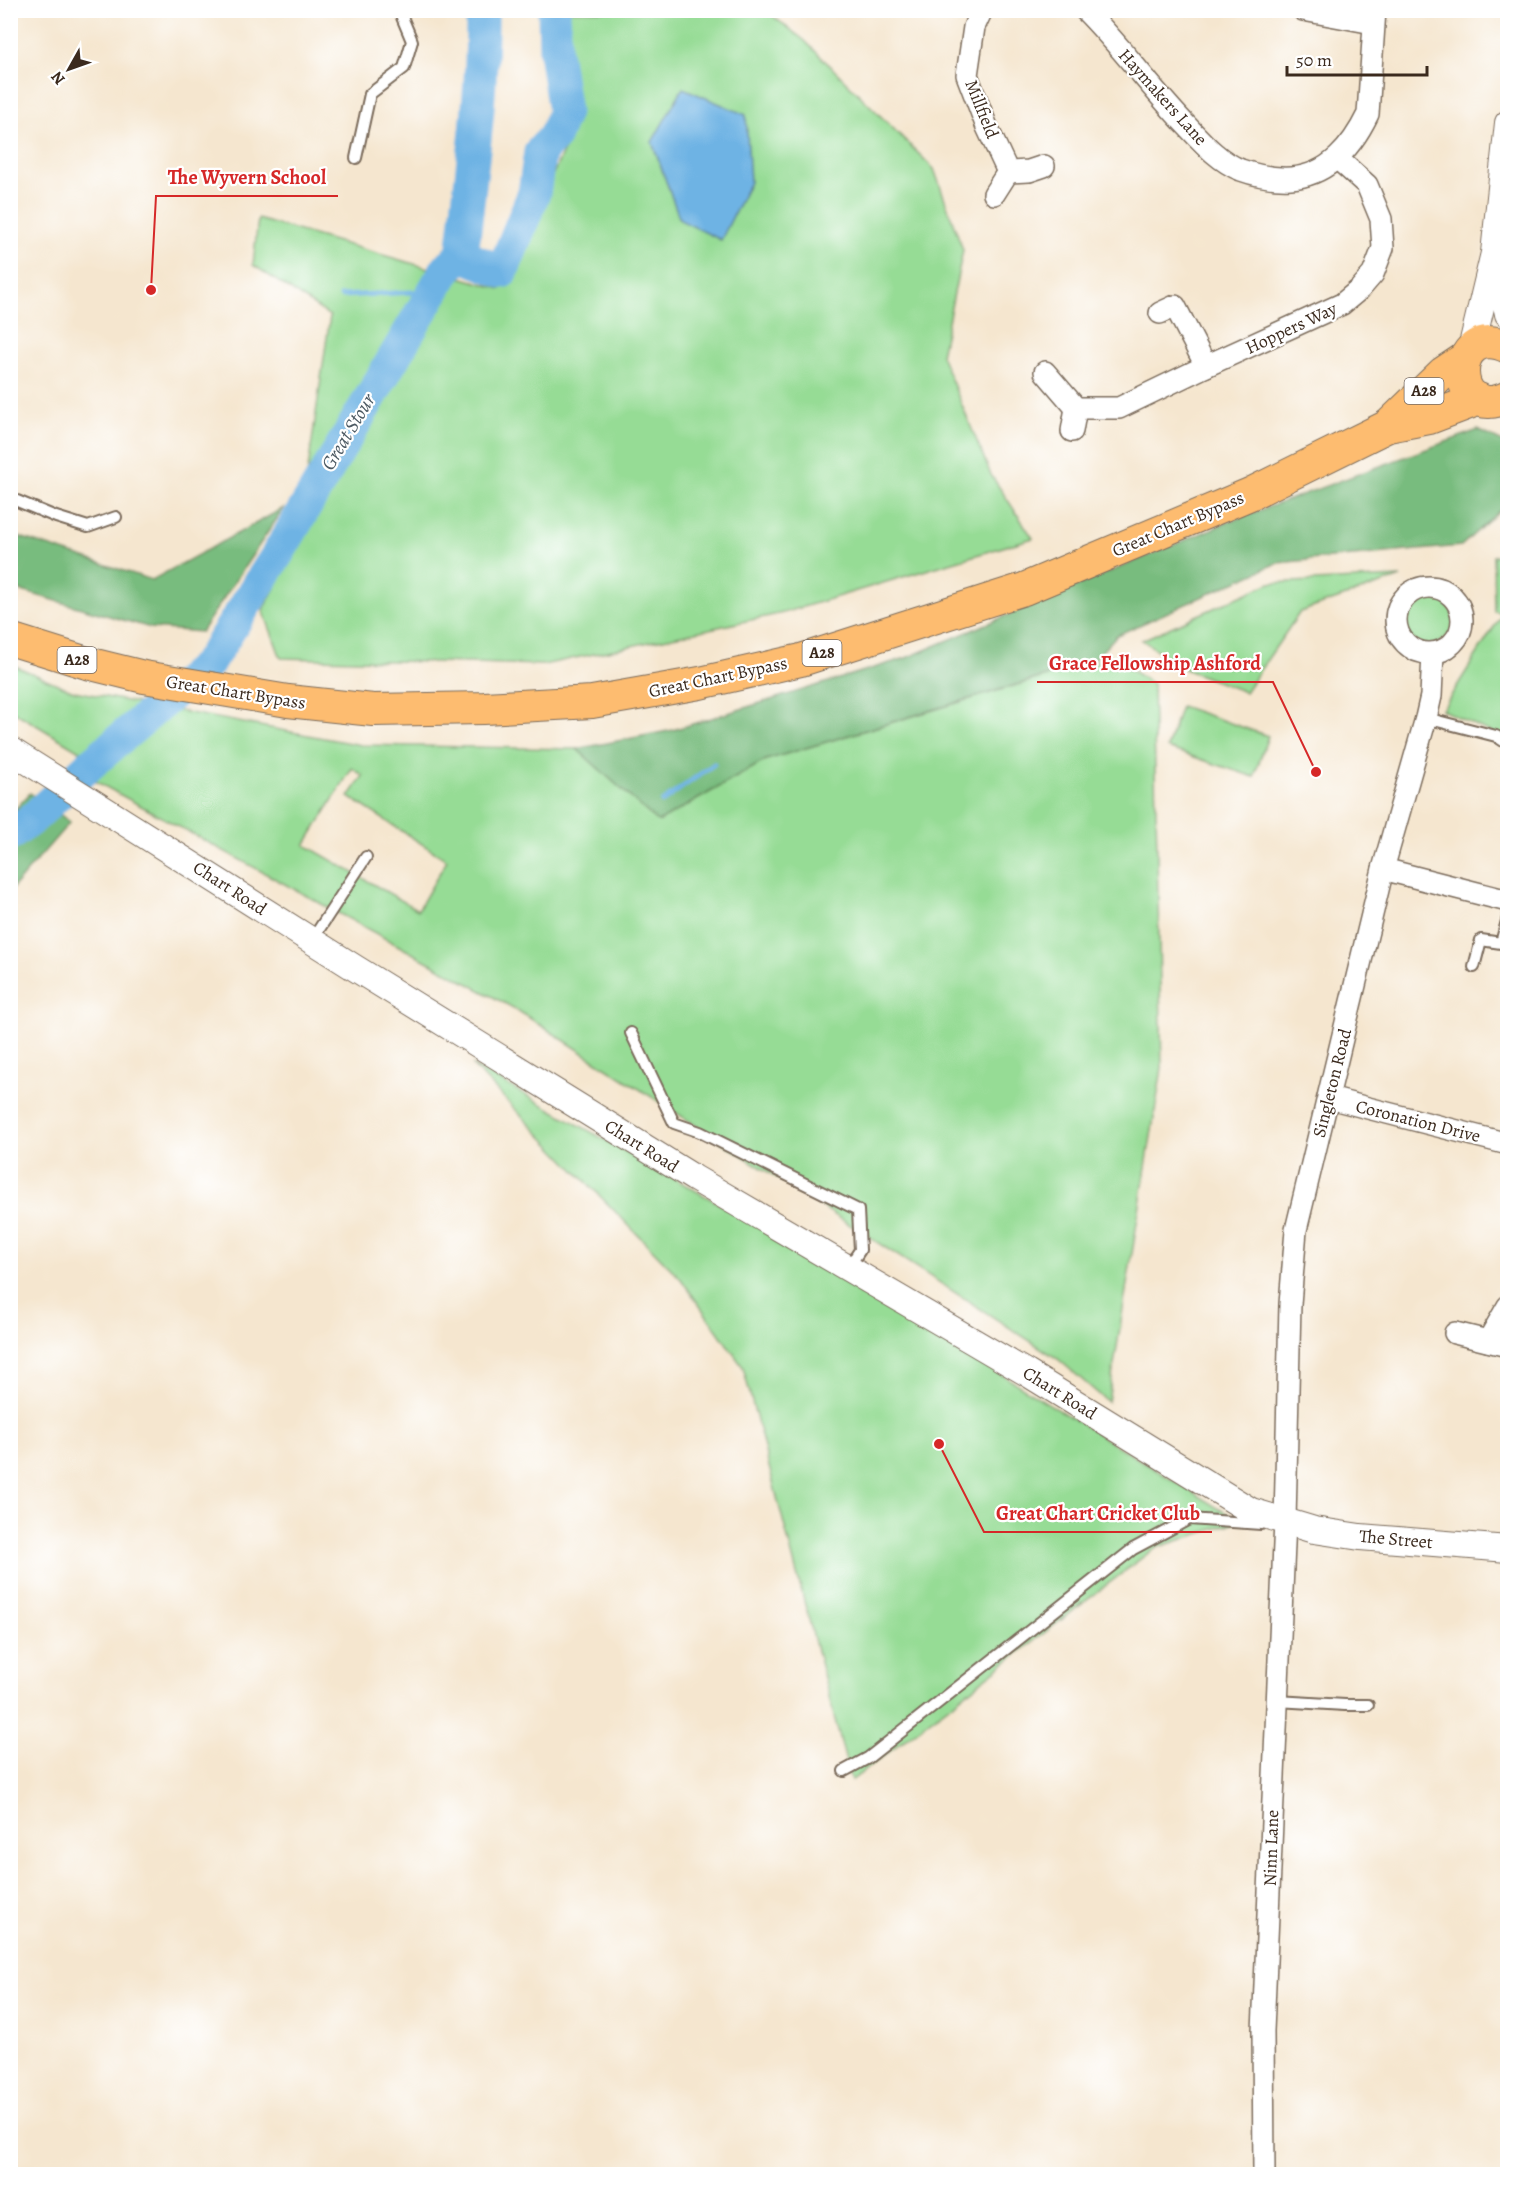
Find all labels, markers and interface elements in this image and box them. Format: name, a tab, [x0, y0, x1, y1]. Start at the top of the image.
north arrow	[39, 39, 99, 99]
scale bar	[1287, 39, 1426, 77]
street label: Haymakers Lane	[1113, 43, 1213, 151]
text: 50 m	[1296, 48, 1332, 72]
text: N	[46, 66, 70, 90]
street label: Millfield	[959, 76, 1005, 142]
callout: The Wyvern School	[156, 158, 338, 196]
text: The Wyvern School	[168, 164, 327, 191]
street label: Hoppers Way	[1241, 296, 1342, 360]
road number: A28	[1404, 378, 1444, 404]
water label: Great Stour	[315, 388, 382, 475]
street label: Great Chart Bypass	[1108, 485, 1248, 563]
road number: A28	[802, 640, 842, 666]
callout: Grace Fellowship Ashford	[1037, 644, 1273, 682]
road number: A28	[58, 647, 97, 673]
text: Grace Fellowship Ashford	[1049, 650, 1261, 677]
street label: Great Chart Bypass	[647, 651, 789, 703]
street label: Great Chart Bypass	[165, 669, 307, 715]
street label: Chart Road	[189, 855, 272, 921]
street label: Singleton Road	[1307, 1026, 1357, 1140]
street label: Coronation Drive	[1353, 1094, 1483, 1148]
street label: Chart Road	[600, 1114, 684, 1178]
street label: Chart Road	[1018, 1361, 1102, 1425]
callout: Great Chart Cricket Club	[984, 1494, 1212, 1532]
text: Great Chart Cricket Club	[996, 1500, 1200, 1527]
street label: The Street	[1358, 1524, 1434, 1554]
street label: Ninn Lane	[1258, 1809, 1284, 1887]

